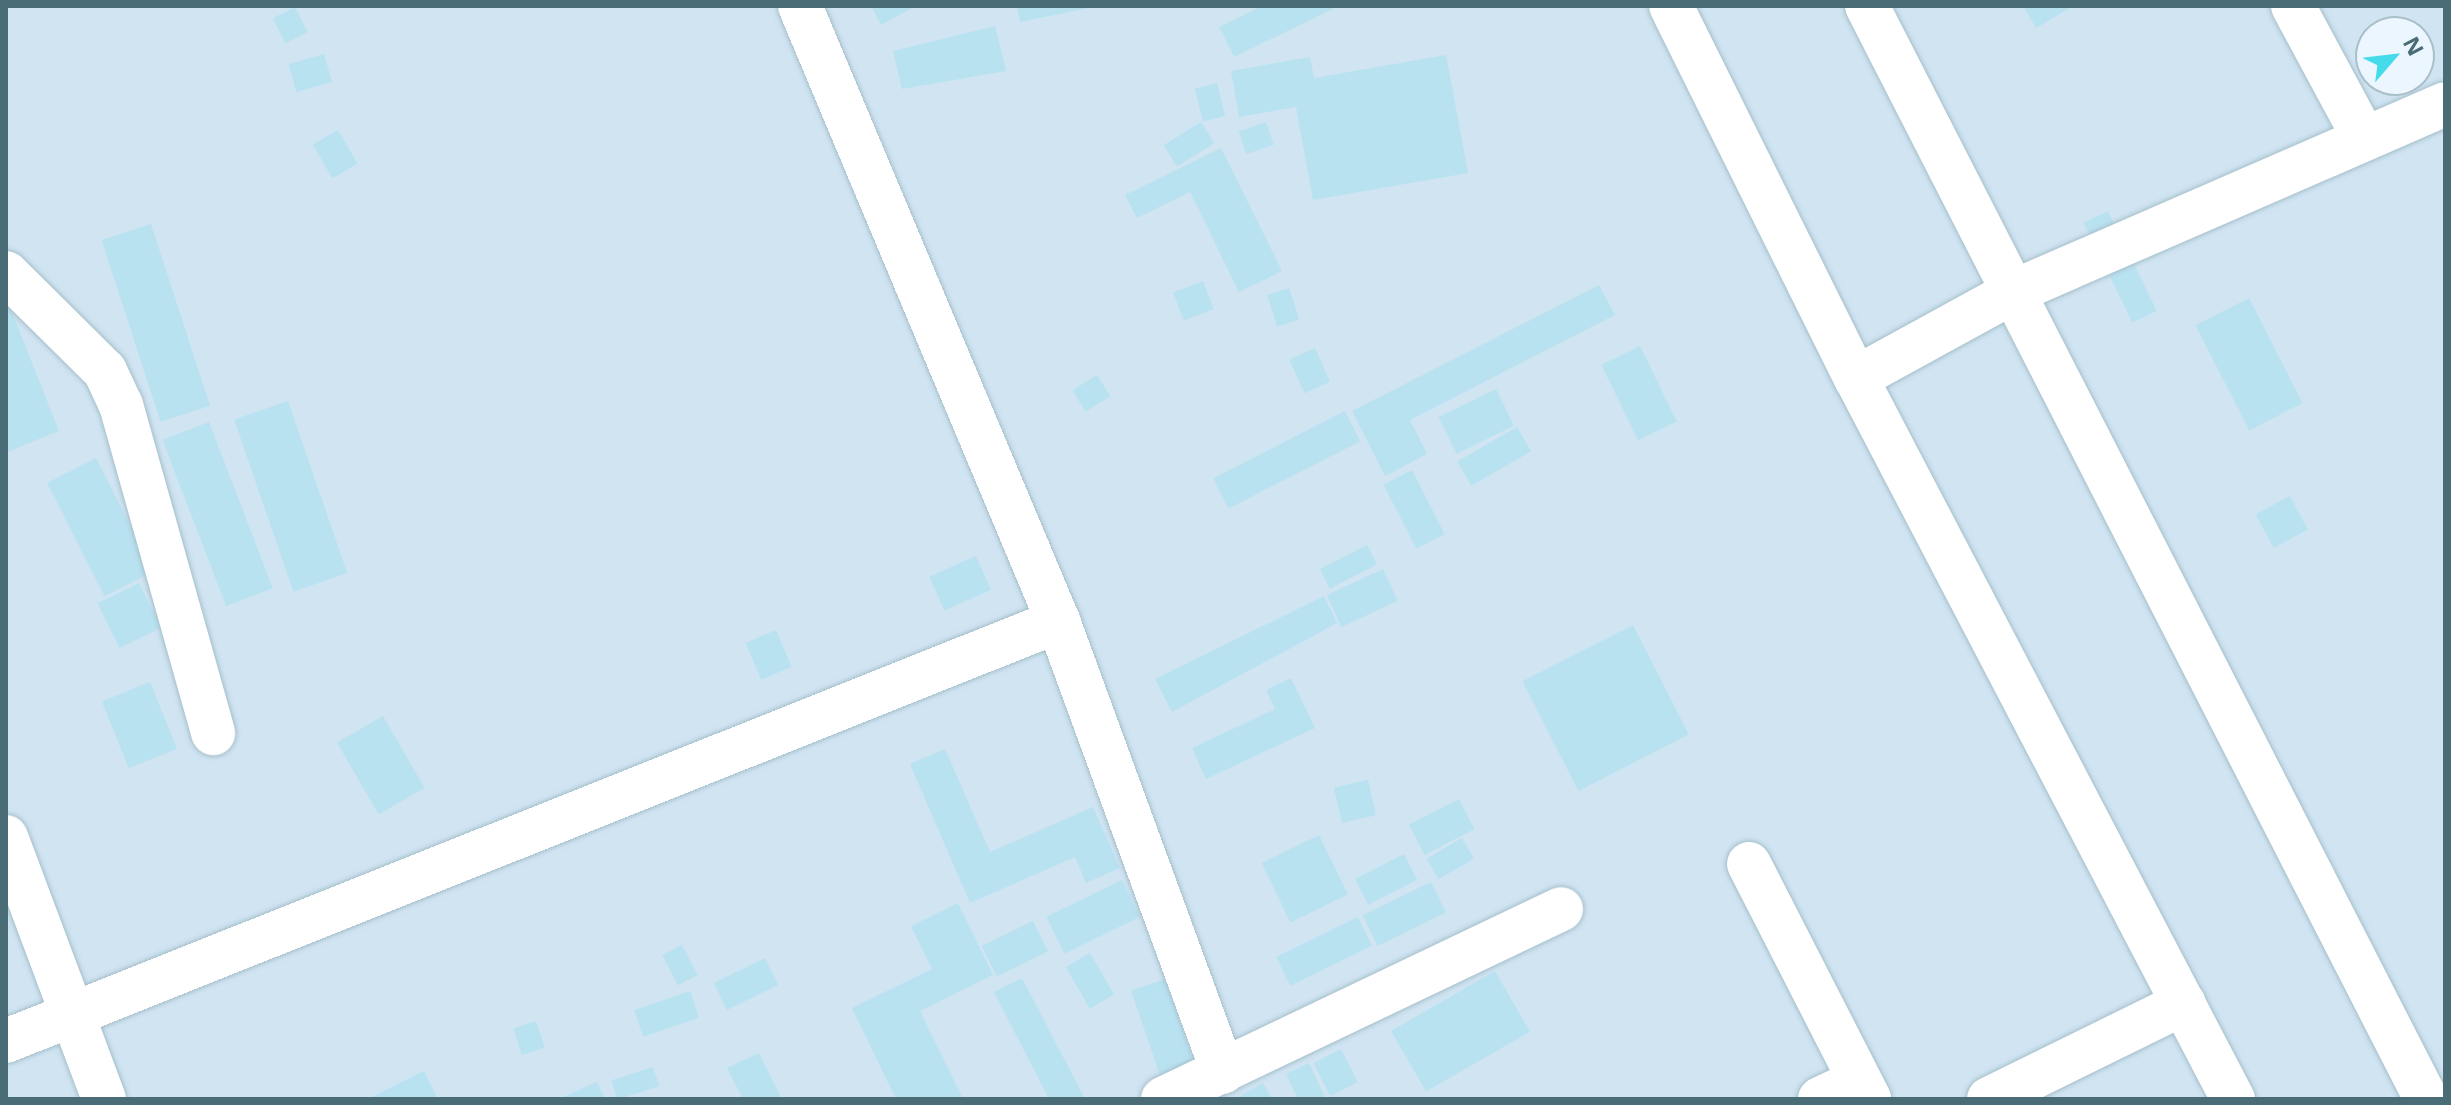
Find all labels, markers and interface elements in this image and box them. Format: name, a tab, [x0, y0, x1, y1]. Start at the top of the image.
north arrow	[2355, 16, 2435, 96]
text: N	[2397, 31, 2432, 61]

